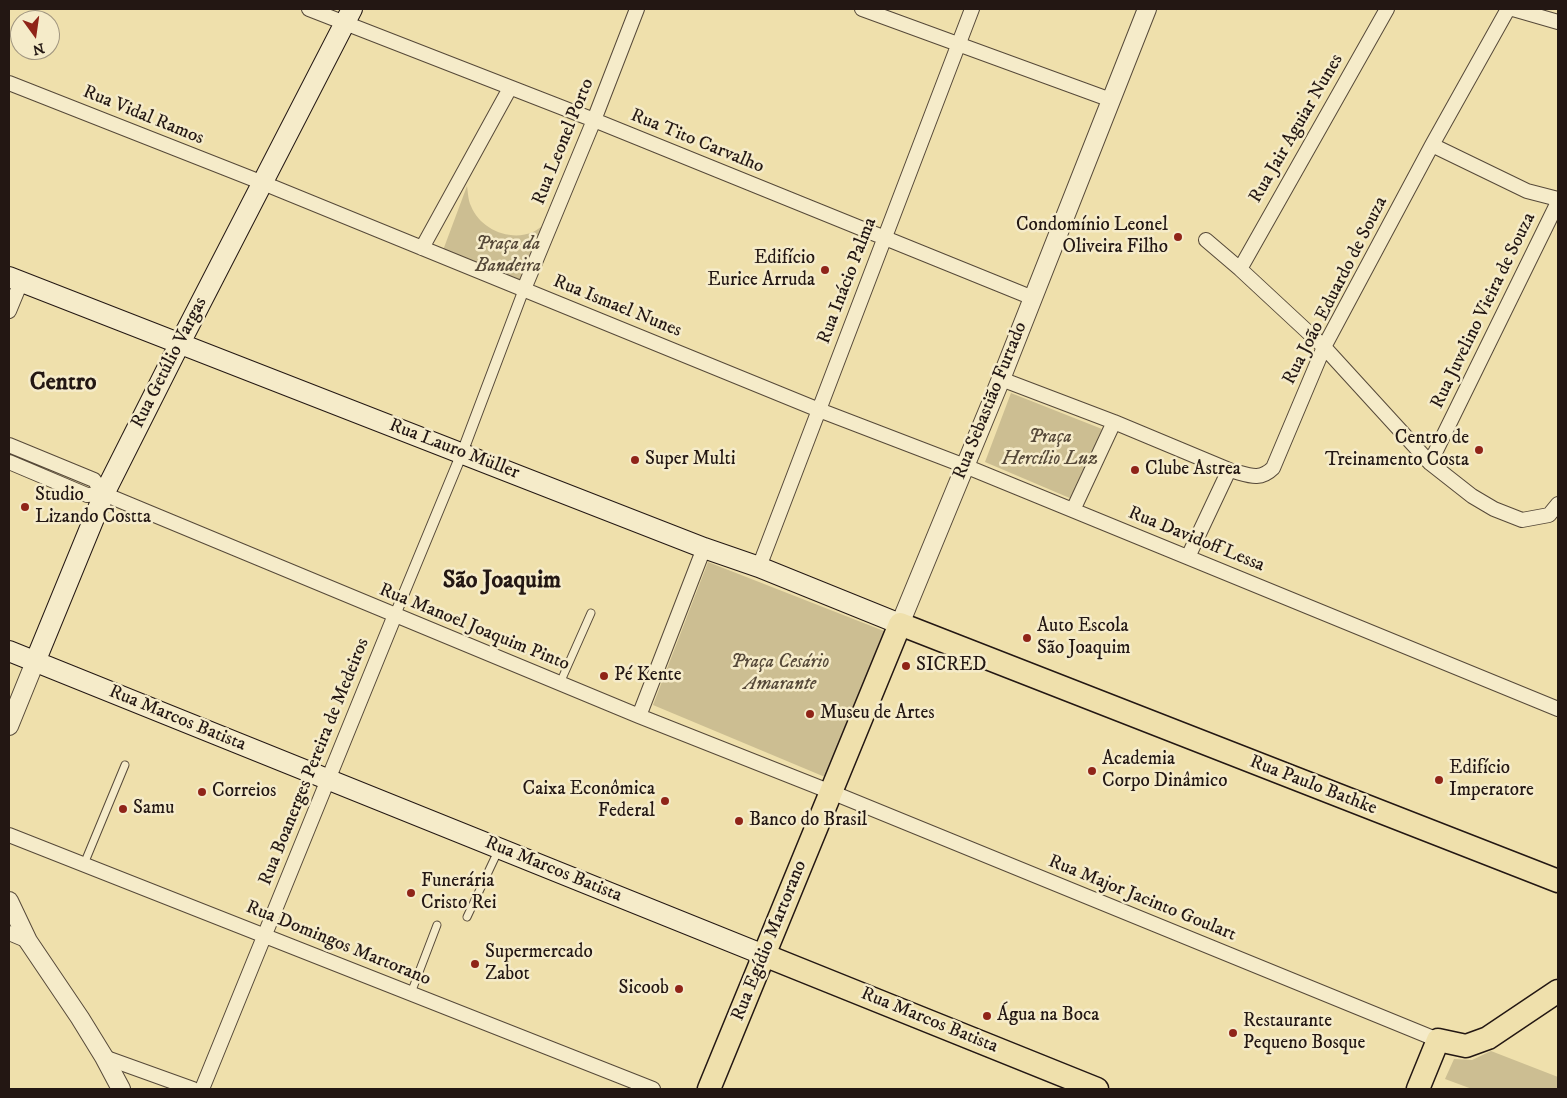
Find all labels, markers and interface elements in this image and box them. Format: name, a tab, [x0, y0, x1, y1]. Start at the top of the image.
north arrow	[10, 10, 60, 60]
text: N	[31, 38, 46, 59]
street label: Rua Jair Aguiar Nunes	[1245, 50, 1349, 208]
street label: Rua Leonel Porto	[528, 75, 600, 209]
street label: Rua Vidal Ramos	[79, 81, 207, 151]
street label: Rua Tito Carvalho	[627, 105, 767, 179]
street label: Rua João Eduardo de Souza	[1279, 193, 1393, 389]
street label: Rua Juvelino Vieira de Souza	[1427, 209, 1541, 413]
street label: Rua Inácio Palma	[813, 215, 883, 347]
place label: Condomínio Leonel Oliveira Filho	[1016, 215, 1168, 259]
marker: Condomínio Leonel Oliveira Filho	[1172, 231, 1184, 243]
park label: Praça da Bandeira	[475, 234, 541, 278]
place label: Edifício Eurice Arruda	[707, 248, 815, 292]
marker: Edifício Eurice Arruda	[819, 264, 831, 276]
street label: Rua Ismael Nunes	[549, 271, 685, 343]
street label: Rua Getúlio Vargas	[127, 294, 213, 432]
street label: Rua Sebastião Furtado	[949, 319, 1033, 483]
district label: Centro	[30, 370, 96, 398]
street label: Rua Lauro Müller	[386, 415, 522, 485]
park label: Praça Hercílio Luz	[1002, 427, 1098, 471]
place label: Centro de Treinamento Costa	[1325, 428, 1469, 472]
marker: Centro de Treinamento Costa	[1473, 444, 1485, 456]
place label: Super Multi	[645, 449, 736, 471]
marker: Super Multi	[629, 454, 641, 466]
place label: Clube Astrea	[1145, 459, 1241, 481]
marker: Clube Astrea	[1129, 464, 1141, 476]
place label: Studio Lizando Costta	[35, 485, 151, 529]
marker: Studio Lizando Costta	[19, 501, 31, 513]
street label: Rua Davidoff Lessa	[1124, 502, 1268, 578]
district label: São Joaquim	[443, 568, 561, 596]
street label: Rua Manoel Joaquim Pinto	[375, 579, 573, 677]
place label: Auto Escola São Joaquim	[1037, 616, 1131, 660]
marker: Auto Escola São Joaquim	[1021, 632, 1033, 644]
street label: Rua Boanerges Pereira de Medeiros	[255, 635, 375, 889]
park label: Praça Cesário Amarante	[731, 652, 829, 696]
place label: SICRED	[916, 655, 986, 677]
marker: SICRED	[900, 660, 912, 672]
place label: Pé Kente	[614, 665, 682, 687]
marker: Pé Kente	[598, 670, 610, 682]
street label: Rua Marcos Batista	[105, 681, 249, 757]
place label: Museu de Artes	[820, 703, 935, 725]
marker: Museu de Artes	[804, 708, 816, 720]
place label: Academia Corpo Dinâmico	[1102, 749, 1227, 793]
street label: Rua Paulo Bathke	[1246, 751, 1380, 821]
place label: Edifício Imperatore	[1449, 758, 1534, 802]
marker: Academia Corpo Dinâmico	[1086, 765, 1098, 777]
marker: Edifício Imperatore	[1433, 774, 1445, 786]
place label: Caixa Econômica Federal	[523, 779, 655, 823]
place label: Correios	[212, 781, 276, 803]
marker: Correios	[196, 786, 208, 798]
marker: Caixa Econômica Federal	[659, 795, 671, 807]
place label: Samu	[133, 798, 174, 820]
marker: Samu	[117, 803, 129, 815]
place label: Banco do Brasil	[749, 810, 867, 832]
marker: Banco do Brasil	[733, 815, 745, 827]
street label: Rua Marcos Batista	[481, 832, 625, 908]
street label: Rua Major Jacinto Goulart	[1045, 851, 1239, 947]
street label: Rua Egídio Martorano	[727, 857, 813, 1025]
place label: Funerária Cristo Rei	[421, 871, 497, 915]
marker: Funerária Cristo Rei	[405, 887, 417, 899]
street label: Rua Domingos Martorano	[242, 896, 434, 992]
place label: Supermercado Zabot	[485, 942, 593, 986]
marker: Supermercado Zabot	[469, 958, 481, 970]
place label: Sicoob	[619, 978, 669, 1000]
marker: Sicoob	[673, 983, 685, 995]
street label: Rua Marcos Batista	[857, 983, 1001, 1059]
place label: Água na Boca	[997, 1005, 1099, 1027]
marker: Água na Boca	[981, 1010, 993, 1022]
place label: Restaurante Pequeno Bosque	[1243, 1011, 1365, 1055]
marker: Restaurante Pequeno Bosque	[1227, 1027, 1239, 1039]

